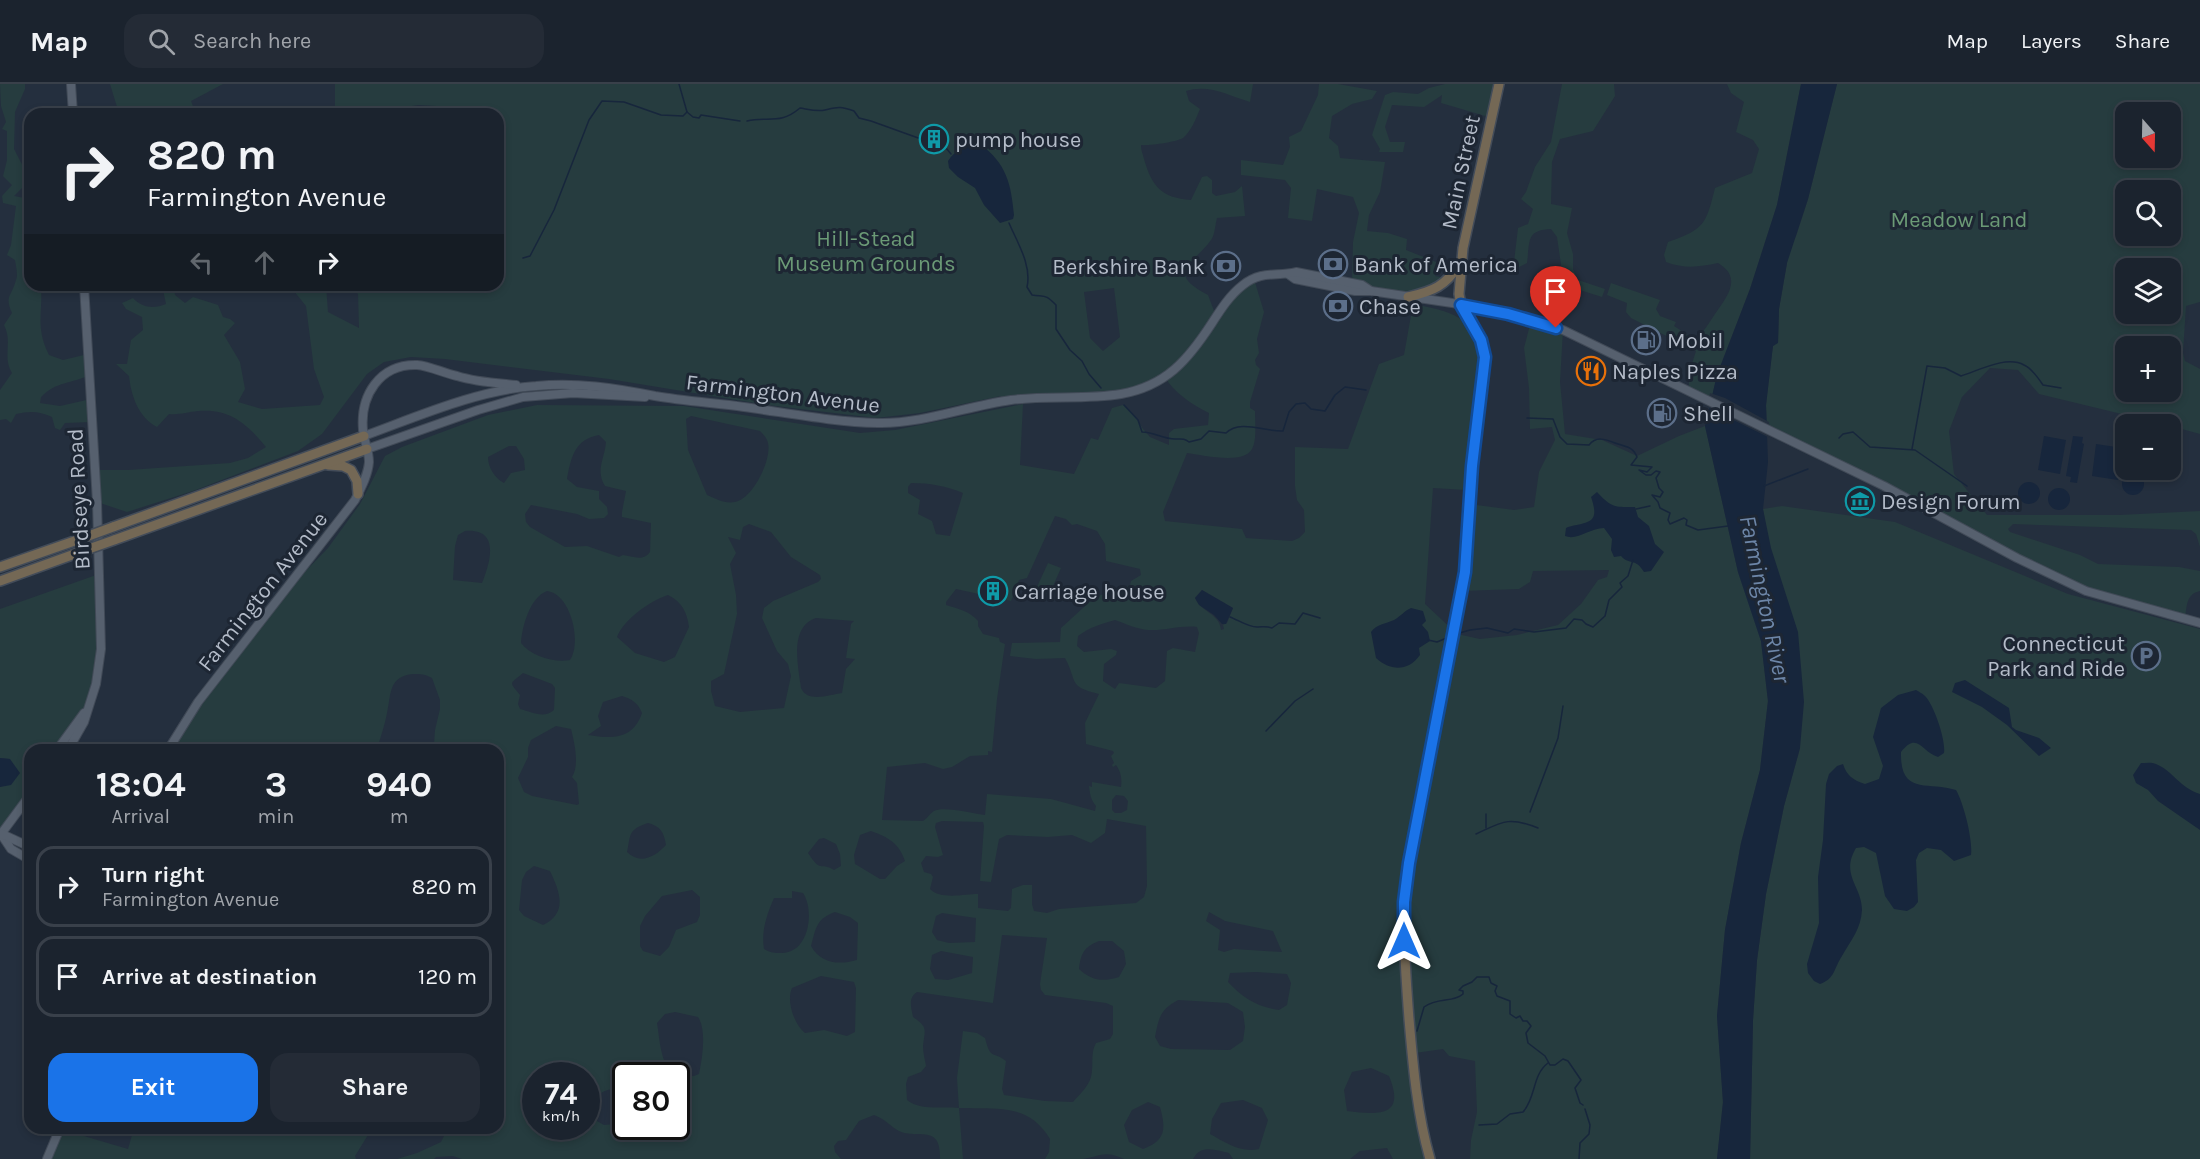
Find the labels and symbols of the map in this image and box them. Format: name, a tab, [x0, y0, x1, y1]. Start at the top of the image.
north arrow	[2115, 102, 2181, 168]
street label: Main Street	[1436, 113, 1486, 232]
building icon: pump house	[918, 123, 950, 155]
place label: pump house	[955, 127, 1081, 153]
park label: Meadow Land	[1891, 207, 2027, 233]
park label: Hill-Stead Museum Grounds	[776, 226, 956, 277]
bank icon: Bank of America	[1317, 248, 1349, 280]
bank icon: Berkshire Bank	[1210, 250, 1242, 282]
place label: Bank of America	[1354, 252, 1518, 278]
place label: Berkshire Bank	[1052, 254, 1205, 280]
pin	[1530, 266, 1581, 328]
bank icon: Chase	[1322, 290, 1354, 322]
place label: Chase	[1359, 294, 1421, 320]
fuel station icon: Mobil	[1630, 324, 1662, 356]
place label: Mobil	[1667, 328, 1723, 354]
restaurant icon: Naples Pizza	[1575, 355, 1607, 387]
place label: Naples Pizza	[1612, 359, 1738, 385]
street label: Farmington Avenue	[684, 369, 881, 419]
fuel station icon: Shell	[1646, 397, 1678, 429]
place label: Shell	[1683, 401, 1733, 427]
street label: Birdseye Road	[62, 428, 96, 570]
museum icon: Design Forum	[1844, 485, 1876, 517]
place label: Design Forum	[1881, 489, 2021, 515]
street label: Farmington Avenue	[192, 507, 333, 676]
water label: Farmington River	[1734, 512, 1797, 686]
building icon: Carriage house	[977, 575, 1009, 607]
place label: Carriage house	[1014, 579, 1165, 605]
place label: Connecticut Park and Ride	[1987, 631, 2125, 682]
parking icon: Connecticut Park and Ride	[2130, 640, 2162, 672]
position arrow	[1372, 909, 1436, 973]
speed limit sign: 80	[612, 1062, 690, 1140]

